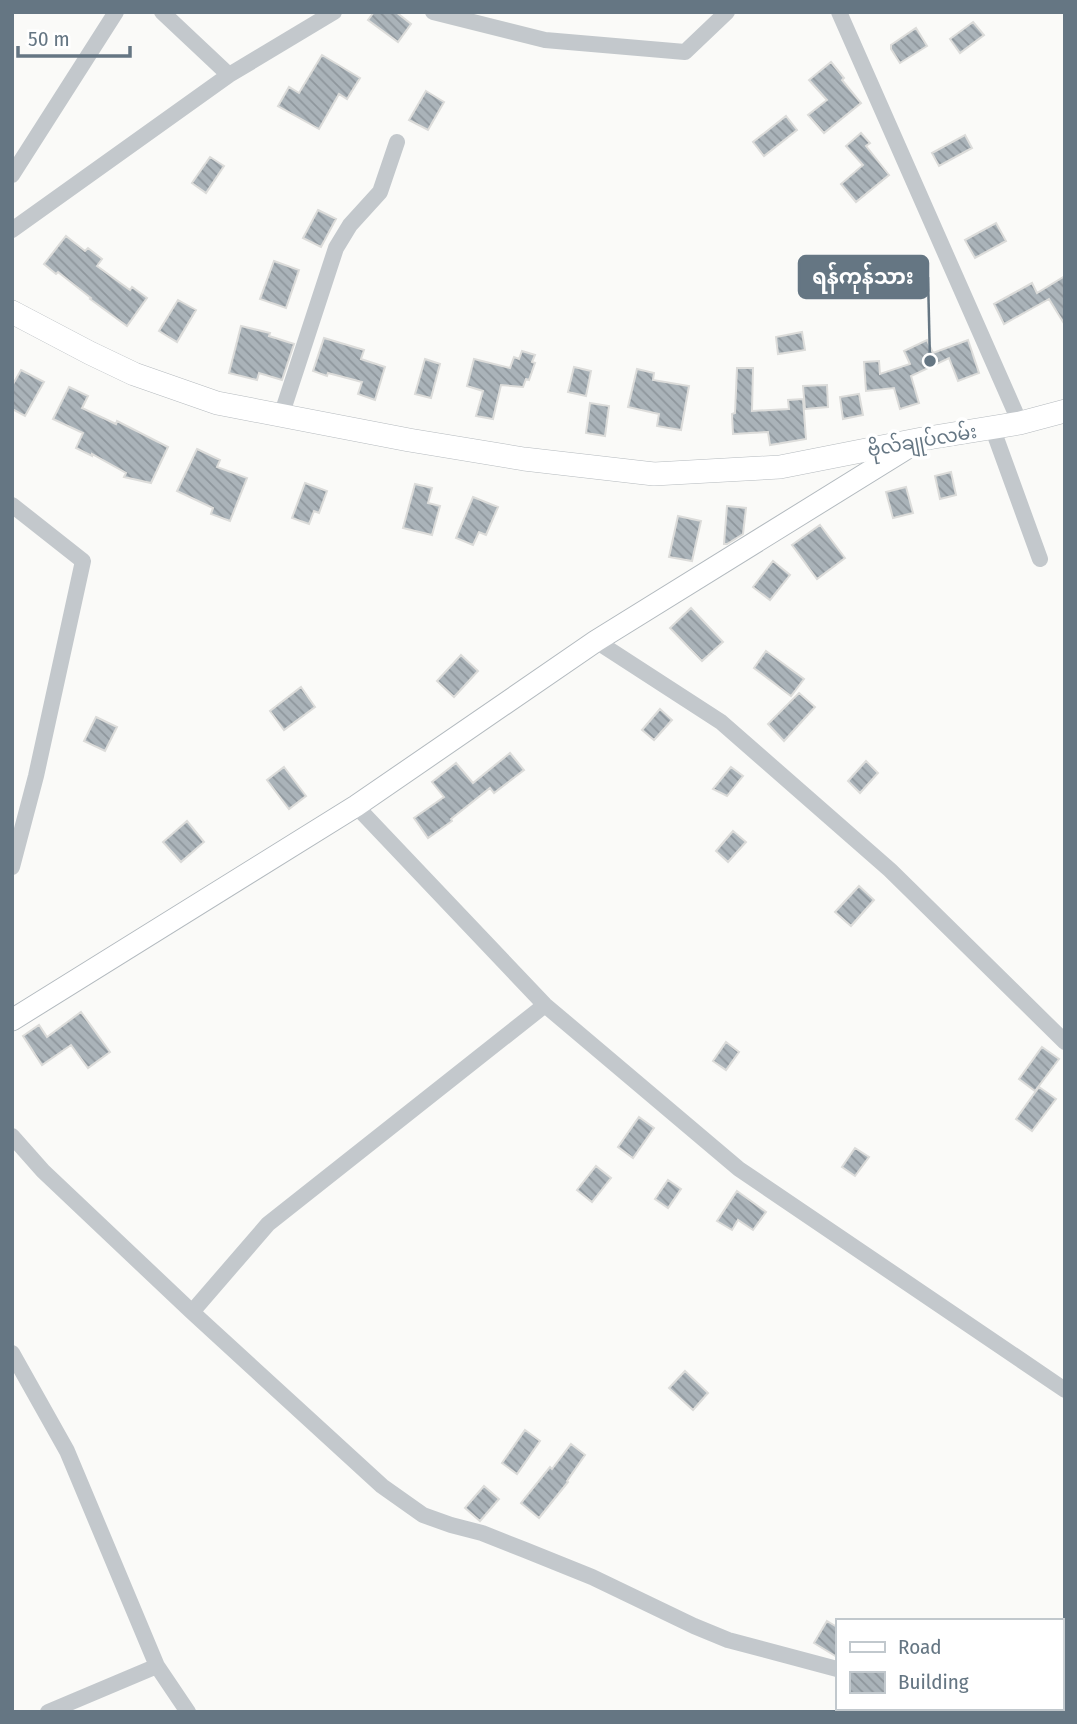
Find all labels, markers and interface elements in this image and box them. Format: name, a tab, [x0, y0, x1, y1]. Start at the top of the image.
scale bar	[18, 14, 130, 58]
text: 50 m	[28, 26, 70, 52]
callout: ရန်ကုန်သား	[799, 256, 928, 298]
text: ရန်ကုန်သား	[812, 261, 914, 294]
street label: ဗိုလ်ချုပ်လမ်း	[865, 417, 979, 466]
legend	[836, 1619, 1063, 1710]
text: Road	[898, 1634, 942, 1660]
text: Building	[898, 1669, 969, 1695]

